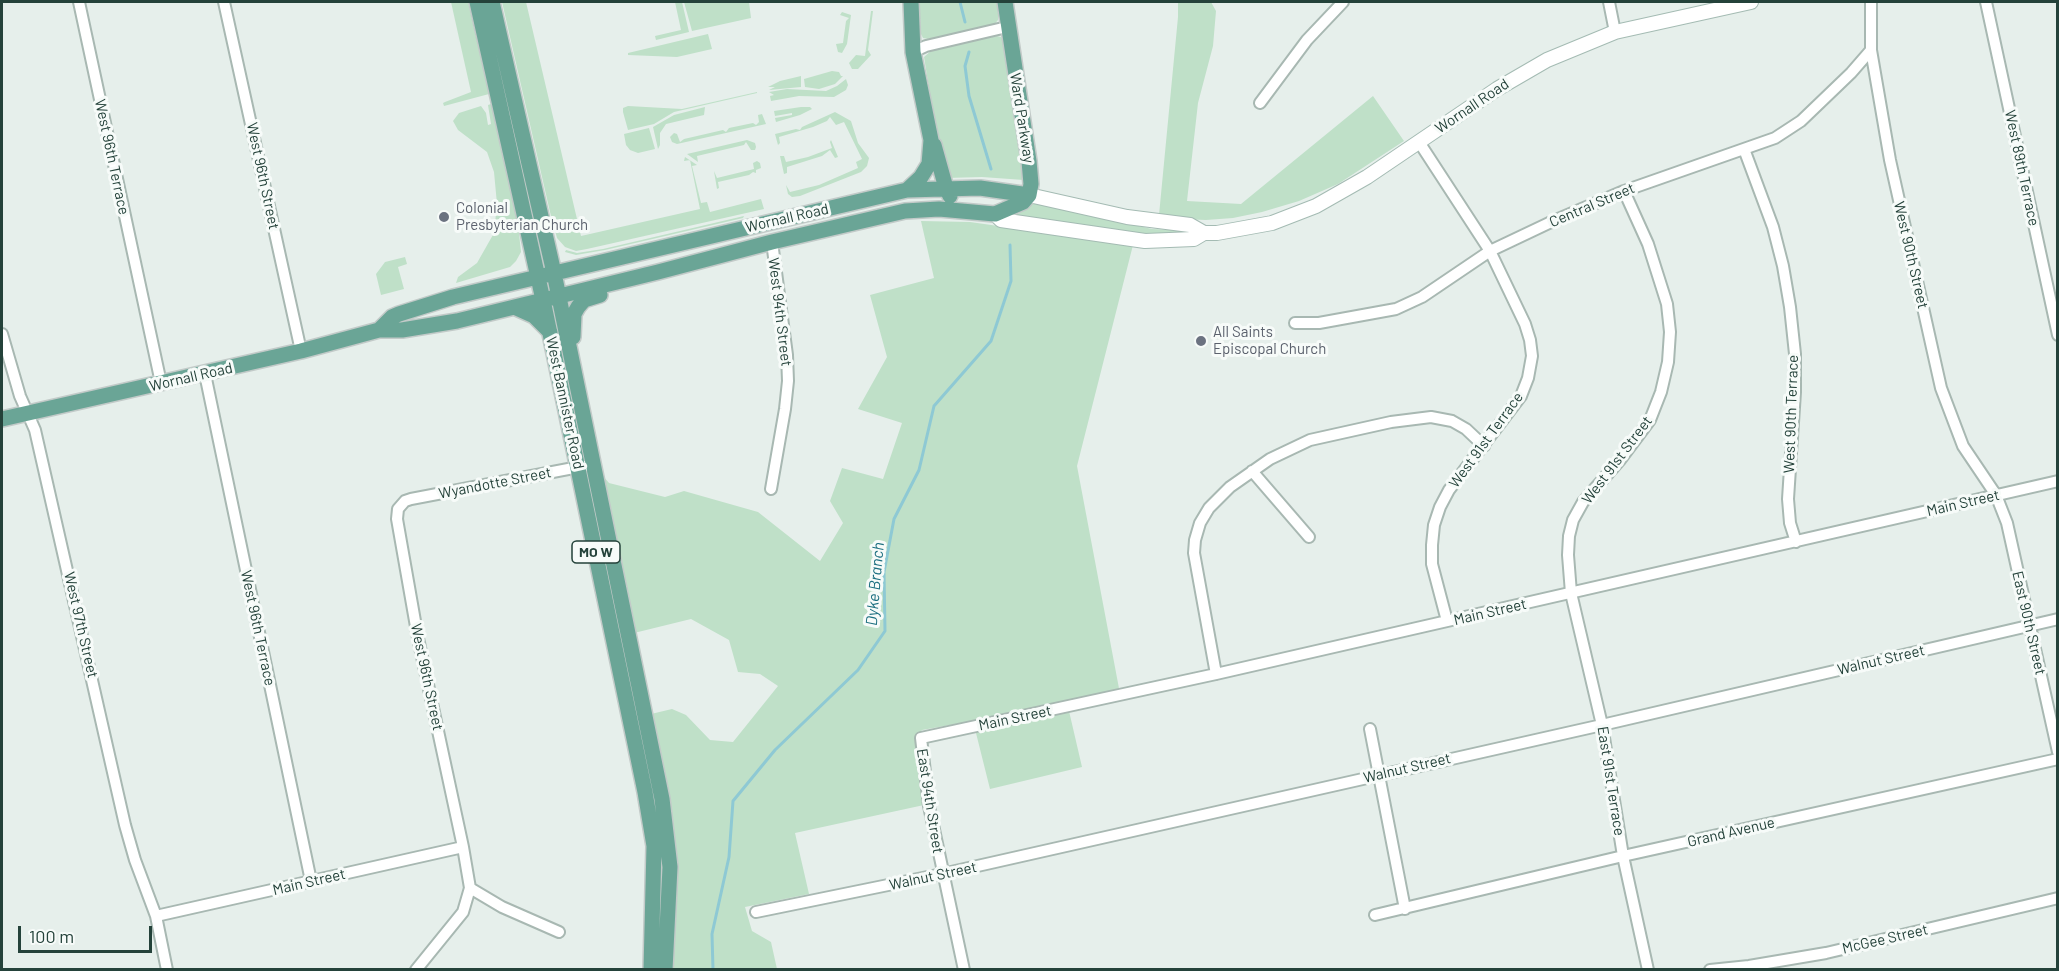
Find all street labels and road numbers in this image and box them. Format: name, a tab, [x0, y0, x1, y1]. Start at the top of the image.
street label: Ward Parkway	[1006, 72, 1038, 164]
street label: Wornall Road	[1432, 75, 1512, 137]
street label: West 96th Terrace	[91, 98, 133, 216]
street label: West 89th Terrace	[2001, 108, 2043, 228]
street label: West 96th Street	[243, 121, 283, 231]
street label: Central Street	[1547, 179, 1637, 231]
street label: Wornall Road	[744, 200, 830, 236]
street label: West 90th Street	[1890, 200, 1932, 310]
street label: West 94th Street	[764, 257, 796, 367]
street label: West Bannister Road	[542, 335, 588, 471]
street label: West 90th Terrace	[1780, 354, 1802, 474]
street label: Wornall Road	[148, 359, 234, 395]
street label: West 91st Terrace	[1445, 389, 1527, 491]
street label: West 91st Street	[1578, 413, 1656, 507]
street label: Wyandotte Street	[437, 463, 553, 503]
street label: Main Street	[1925, 486, 2001, 520]
road number: MO W	[572, 541, 620, 563]
street label: West 96th Terrace	[237, 569, 279, 687]
street label: East 90th Street	[2008, 569, 2050, 677]
street label: West 97th Street	[60, 570, 102, 680]
street label: Main Street	[1452, 595, 1528, 629]
street label: West 96th Street	[407, 622, 447, 732]
street label: Walnut Street	[1836, 641, 1926, 679]
street label: Main Street	[977, 701, 1053, 735]
street label: East 91st Terrace	[1593, 725, 1629, 837]
street label: East 94th Street	[913, 747, 947, 855]
street label: Walnut Street	[1362, 749, 1452, 787]
street label: Grand Avenue	[1686, 813, 1776, 851]
street label: Walnut Street	[888, 858, 978, 894]
street label: Main Street	[271, 865, 347, 899]
street label: McGee Street	[1840, 920, 1930, 958]

